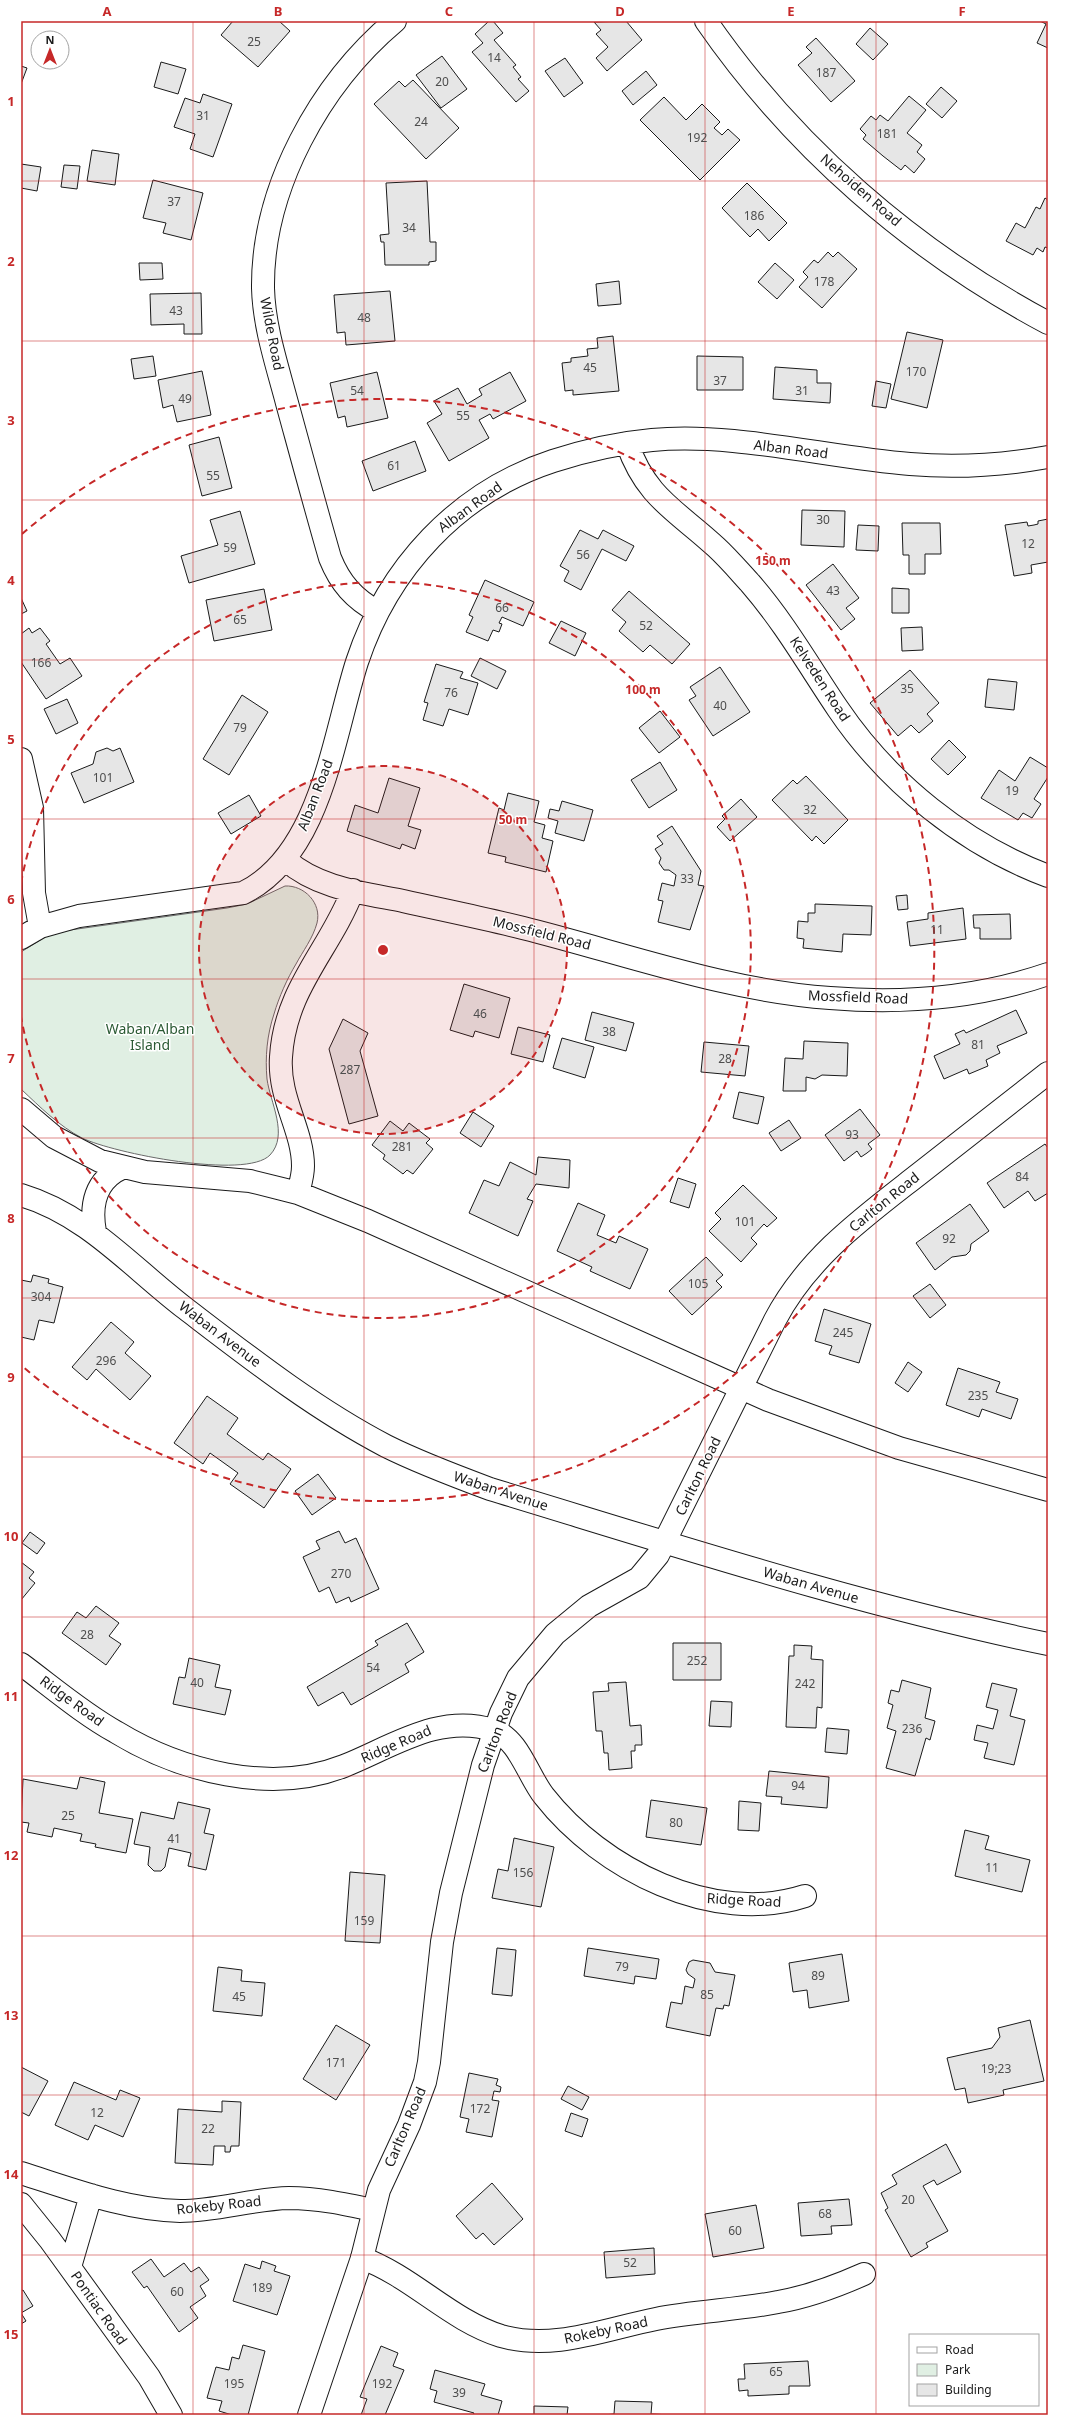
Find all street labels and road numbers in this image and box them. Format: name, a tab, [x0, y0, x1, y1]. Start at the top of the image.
street label: Nehoiden Road	[817, 149, 906, 230]
street label: Wilde Road	[256, 296, 289, 372]
street label: Alban Road	[753, 435, 829, 463]
street label: Alban Road	[434, 477, 506, 536]
street label: Kelveden Road	[786, 633, 855, 725]
street label: Alban Road	[292, 756, 337, 833]
street label: Mossfield Road	[491, 911, 593, 954]
street label: Mossfield Road	[808, 985, 909, 1008]
street label: Carlton Road	[844, 1167, 923, 1236]
street label: Waban Avenue	[175, 1296, 265, 1371]
street label: Carlton Road	[670, 1433, 725, 1518]
street label: Waban Avenue	[451, 1466, 551, 1515]
street label: Waban Avenue	[761, 1562, 861, 1607]
street label: Ridge Road	[36, 1671, 108, 1730]
street label: Carlton Road	[472, 1688, 521, 1775]
street label: Ridge Road	[358, 1720, 434, 1767]
street label: Ridge Road	[706, 1888, 782, 1911]
street label: Carlton Road	[379, 2084, 430, 2170]
street label: Rokeby Road	[176, 2191, 262, 2218]
street label: Pontiac Road	[67, 2267, 132, 2348]
street label: Rokeby Road	[562, 2311, 650, 2348]

